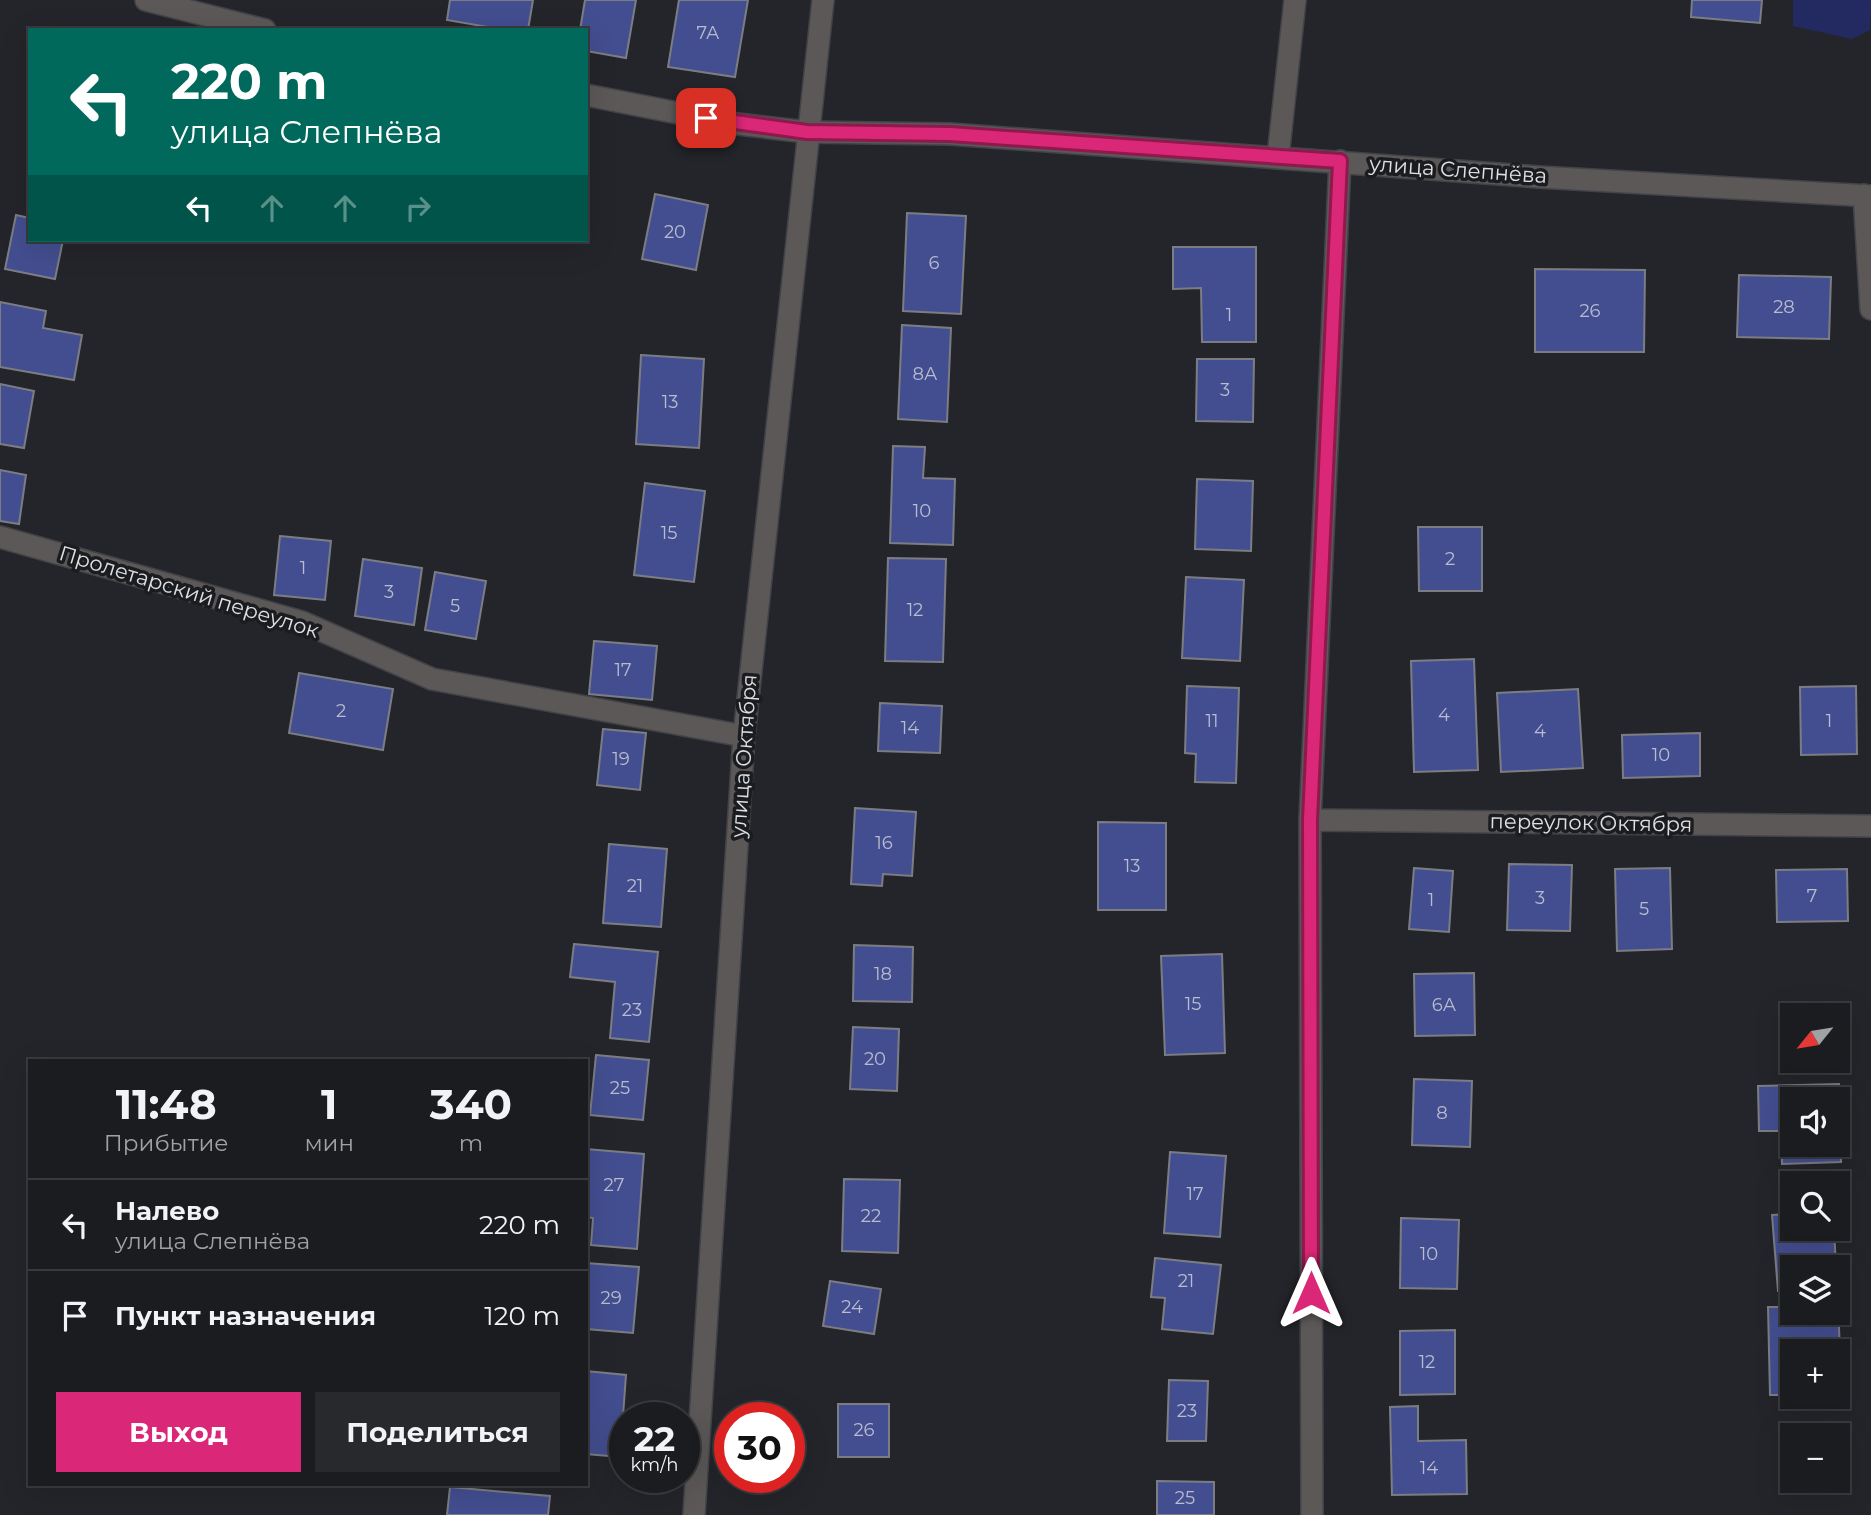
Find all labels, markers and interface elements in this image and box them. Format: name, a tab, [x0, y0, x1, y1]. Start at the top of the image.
house number: 7А	[697, 22, 720, 44]
text: 220 m	[171, 52, 327, 111]
icon: left	[56, 56, 147, 147]
pin	[676, 88, 736, 148]
icon: arrive	[687, 99, 725, 137]
text: улица Слепнёва	[171, 112, 442, 151]
street label: улица Слепнёва	[1367, 151, 1548, 188]
icon: left	[180, 189, 218, 227]
icon: ahead	[253, 189, 291, 227]
icon: ahead	[326, 189, 364, 227]
icon: right	[399, 189, 437, 227]
house number: 20	[664, 221, 686, 243]
house number: 6	[929, 252, 940, 274]
house number: 28	[1773, 296, 1795, 318]
house number: 26	[1579, 300, 1601, 322]
house number: 1	[1226, 304, 1232, 326]
house number: 8А	[913, 363, 938, 385]
house number: 3	[1220, 379, 1230, 401]
house number: 13	[662, 391, 678, 413]
house number: 10	[913, 500, 931, 522]
house number: 15	[661, 522, 677, 544]
street label: Пролетарский переулок	[56, 540, 322, 643]
house number: 2	[1445, 548, 1455, 570]
house number: 1	[300, 557, 306, 579]
house number: 3	[384, 581, 394, 603]
house number: 5	[450, 595, 460, 617]
house number: 12	[907, 599, 923, 621]
house number: 17	[614, 659, 632, 681]
street label: улица Октября	[725, 673, 762, 840]
house number: 2	[336, 700, 346, 722]
house number: 4	[1438, 704, 1450, 726]
house number: 11	[1206, 710, 1219, 732]
house number: 1	[1826, 710, 1832, 732]
house number: 14	[901, 717, 919, 739]
house number: 4	[1534, 720, 1546, 742]
house number: 10	[1652, 744, 1670, 766]
house number: 19	[612, 748, 630, 770]
street label: переулок Октября	[1489, 808, 1693, 837]
house number: 16	[875, 832, 893, 854]
house number: 13	[1124, 855, 1140, 877]
house number: 21	[627, 875, 643, 897]
house number: 7	[1807, 885, 1817, 907]
house number: 3	[1535, 887, 1545, 909]
house number: 1	[1428, 889, 1434, 911]
house number: 5	[1639, 898, 1649, 920]
house number: 18	[874, 963, 892, 985]
house number: 15	[1185, 993, 1201, 1015]
house number: 6А	[1432, 994, 1457, 1016]
house number: 23	[622, 999, 642, 1021]
north arrow	[1780, 1003, 1850, 1073]
map controls	[1780, 1003, 1850, 1493]
house number: 20	[864, 1048, 886, 1070]
house number: 25	[610, 1077, 630, 1099]
text: 11:48	[116, 1078, 217, 1130]
text: 1	[321, 1078, 337, 1130]
text: 340	[430, 1078, 512, 1130]
button: sound	[1780, 1087, 1850, 1157]
house number: 8	[1436, 1102, 1448, 1124]
text: Прибытие	[104, 1129, 229, 1157]
text: мин	[304, 1129, 354, 1157]
text: m	[459, 1129, 483, 1157]
button: search	[1780, 1171, 1850, 1241]
house number: 27	[604, 1174, 624, 1196]
house number: 17	[1186, 1183, 1204, 1205]
text: Налево	[115, 1195, 219, 1227]
house number: 22	[861, 1205, 881, 1227]
icon: left	[56, 1206, 94, 1244]
text: 220 m	[479, 1209, 560, 1241]
text: улица Слепнёва	[115, 1227, 310, 1255]
house number: 10	[1420, 1243, 1438, 1265]
button: layers	[1780, 1255, 1850, 1325]
position arrow	[1274, 1256, 1348, 1330]
house number: 21	[1178, 1270, 1194, 1292]
house number: 29	[600, 1287, 622, 1309]
house number: 24	[841, 1296, 863, 1318]
icon: arrive	[56, 1297, 94, 1335]
text: Пункт назначения	[115, 1300, 376, 1332]
text: 120 m	[484, 1300, 560, 1332]
button: +	[1780, 1339, 1850, 1409]
house number: 12	[1419, 1351, 1435, 1373]
button: Выход	[56, 1392, 301, 1472]
button: Поделиться	[315, 1392, 560, 1472]
house number: 23	[1177, 1400, 1197, 1422]
speed limit sign: 30	[714, 1402, 805, 1493]
text: 22	[634, 1417, 675, 1460]
house number: 26	[853, 1419, 875, 1441]
button: −	[1780, 1423, 1850, 1493]
text: km/h	[630, 1454, 679, 1476]
house number: 14	[1420, 1457, 1438, 1479]
house number: 25	[1175, 1487, 1195, 1509]

